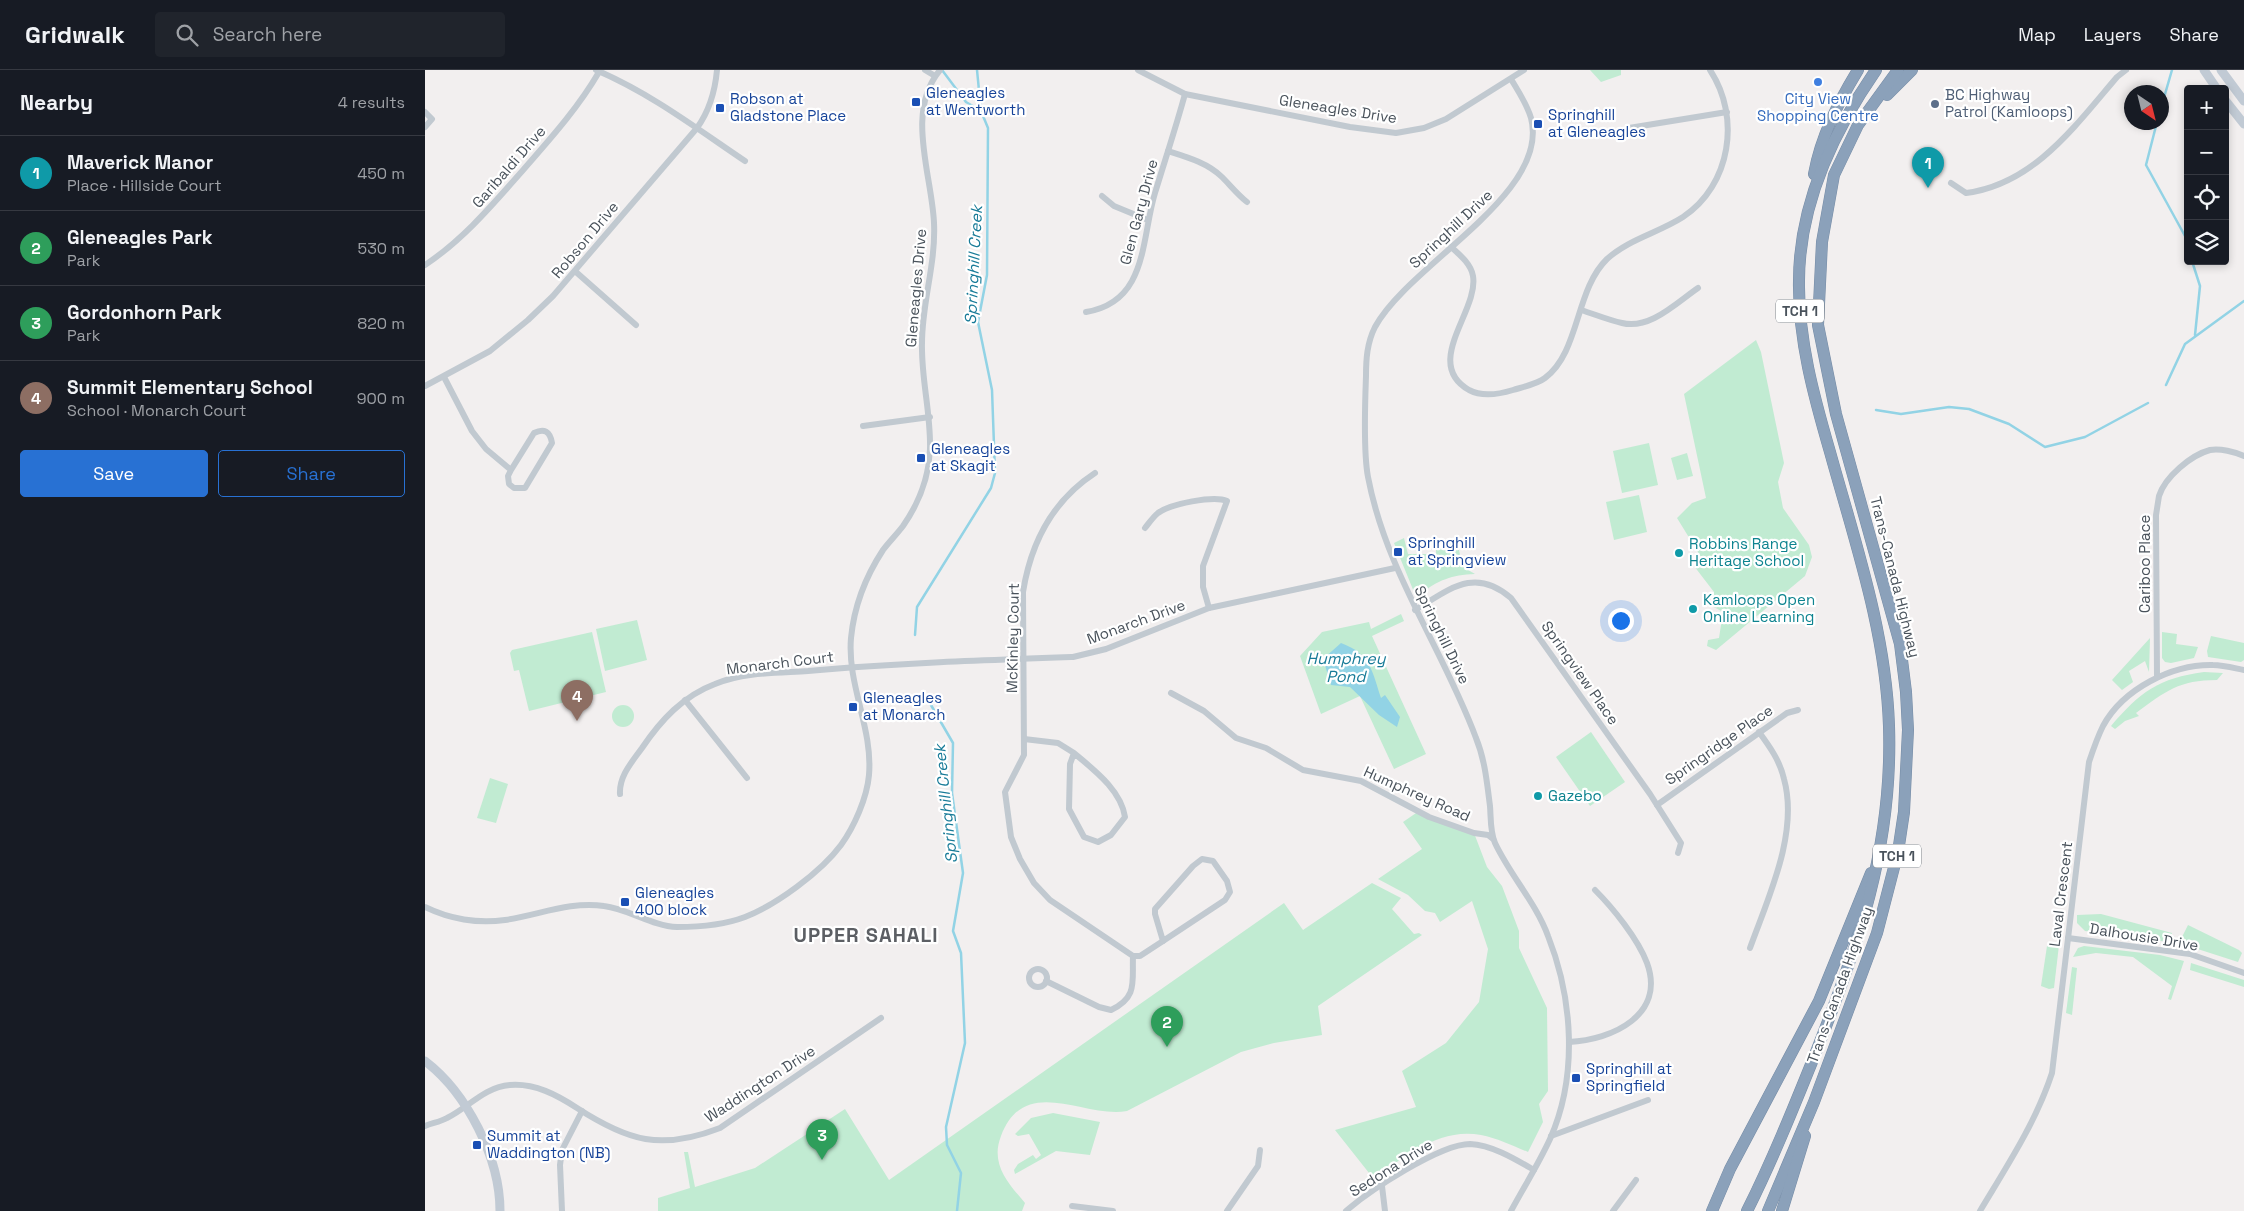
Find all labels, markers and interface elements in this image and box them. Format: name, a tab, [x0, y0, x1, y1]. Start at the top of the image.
search box	[155, 12, 505, 57]
text: Gridwalk	[25, 19, 125, 50]
icon: search	[173, 21, 201, 49]
text: Search here	[213, 22, 322, 47]
text: Map	[2018, 23, 2056, 46]
text: Layers	[2084, 23, 2141, 46]
text: Share	[2169, 23, 2219, 46]
marker: City View Shopping Centre	[1812, 76, 1824, 88]
place label: Gleneagles at Wentworth	[926, 83, 1025, 119]
place label: BC Highway Patrol (Kamloops)	[1945, 85, 2073, 122]
north arrow	[2124, 85, 2169, 130]
map controls	[2184, 85, 2229, 265]
button: +	[2184, 85, 2229, 130]
text: Nearby	[20, 89, 93, 116]
place label: Robson at Gladstone Place	[730, 89, 846, 125]
place label: City View Shopping Centre	[1757, 89, 1879, 125]
street label: Gleneagles Drive	[1278, 90, 1398, 127]
text: 4 results	[338, 92, 405, 113]
marker: Gleneagles at Wentworth	[910, 96, 922, 108]
marker: BC Highway Patrol (Kamloops)	[1929, 98, 1941, 110]
marker: Robson at Gladstone Place	[714, 102, 726, 114]
place label: Springhill at Gleneagles	[1548, 105, 1646, 141]
marker: Springhill at Gleneagles	[1532, 118, 1544, 130]
street label: Garibaldi Drive	[468, 122, 550, 212]
button: −	[2184, 130, 2229, 175]
pin: 1	[1912, 147, 1944, 188]
text: Maverick Manor	[67, 150, 213, 175]
street label: Glen Gary Drive	[1115, 157, 1162, 267]
text: 1	[32, 163, 40, 184]
text: 450 m	[357, 163, 405, 184]
text: Place · Hillside Court	[67, 175, 222, 196]
button: locate	[2184, 175, 2229, 220]
street label: Springhill Drive	[1405, 185, 1496, 272]
street label: Robson Drive	[547, 197, 622, 282]
water label: Springhill Creek	[960, 202, 987, 325]
button: layers	[2184, 220, 2229, 265]
text: Gleneagles Park	[67, 225, 212, 250]
street label: Gleneagles Drive	[901, 228, 930, 348]
text: 2	[31, 238, 41, 259]
text: 530 m	[358, 238, 405, 259]
text: Park	[67, 250, 100, 271]
text: Gordonhorn Park	[67, 300, 222, 325]
road number: TCH 1	[1776, 300, 1824, 322]
text: 3	[31, 313, 41, 334]
text: 820 m	[357, 313, 405, 334]
text: Park	[67, 325, 100, 346]
text: Summit Elementary School	[67, 375, 313, 400]
text: 4	[31, 388, 41, 409]
text: 900 m	[357, 388, 405, 409]
text: School · Monarch Court	[67, 400, 246, 421]
place label: Gleneagles at Skagit	[931, 439, 1010, 475]
button: Save	[20, 450, 208, 497]
button: Share	[218, 450, 405, 497]
marker: Gleneagles at Skagit	[915, 452, 927, 464]
street label: Trans-Canada Highway	[1866, 494, 1925, 659]
street label: Cariboo Place	[2135, 515, 2154, 613]
place label: Springhill at Springview	[1408, 533, 1506, 569]
place label: Robbins Range Heritage School	[1689, 534, 1804, 570]
marker: Springhill at Springview	[1392, 546, 1404, 558]
marker: Robbins Range Heritage School	[1673, 547, 1685, 559]
street label: McKinley Court	[1002, 583, 1023, 693]
street label: Springhill Drive	[1410, 583, 1474, 687]
place label: Kamloops Open Online Learning	[1703, 590, 1815, 626]
street label: Monarch Drive	[1084, 595, 1188, 648]
marker: Kamloops Open Online Learning	[1687, 603, 1699, 615]
your location	[1608, 608, 1634, 634]
street label: Springview Place	[1538, 617, 1623, 728]
street label: Monarch Court	[725, 646, 835, 679]
water label: Humphrey Pond	[1306, 648, 1387, 687]
pin: 4	[561, 680, 593, 721]
place label: Gleneagles at Monarch	[863, 688, 946, 724]
street label: Springridge Place	[1661, 700, 1776, 789]
marker: Gleneagles at Monarch	[847, 701, 859, 713]
water label: Springhill Creek	[929, 741, 962, 864]
street label: Humphrey Road	[1361, 761, 1474, 826]
place label: Gazebo	[1548, 786, 1602, 805]
marker: Gazebo	[1532, 790, 1544, 802]
street label: Laval Crescent	[2045, 840, 2076, 948]
road number: TCH 1	[1873, 844, 1921, 868]
place label: Gleneagles 400 block	[635, 883, 714, 919]
marker: Gleneagles 400 block	[619, 896, 631, 908]
street label: Trans-Canada Highway	[1802, 904, 1877, 1066]
street label: Dalhousie Drive	[2088, 919, 2200, 955]
district label: UPPER SAHALI	[793, 922, 939, 948]
pin: 2	[1151, 1006, 1183, 1047]
street label: Waddington Drive	[701, 1041, 819, 1126]
place label: Springhill at Springfield	[1586, 1059, 1672, 1095]
marker: Springhill at Springfield	[1570, 1072, 1582, 1084]
pin: 3	[806, 1119, 838, 1160]
place label: Summit at Waddington (NB)	[487, 1126, 610, 1163]
street label: Sedona Drive	[1346, 1134, 1436, 1201]
marker: Summit at Waddington (NB)	[471, 1139, 483, 1151]

